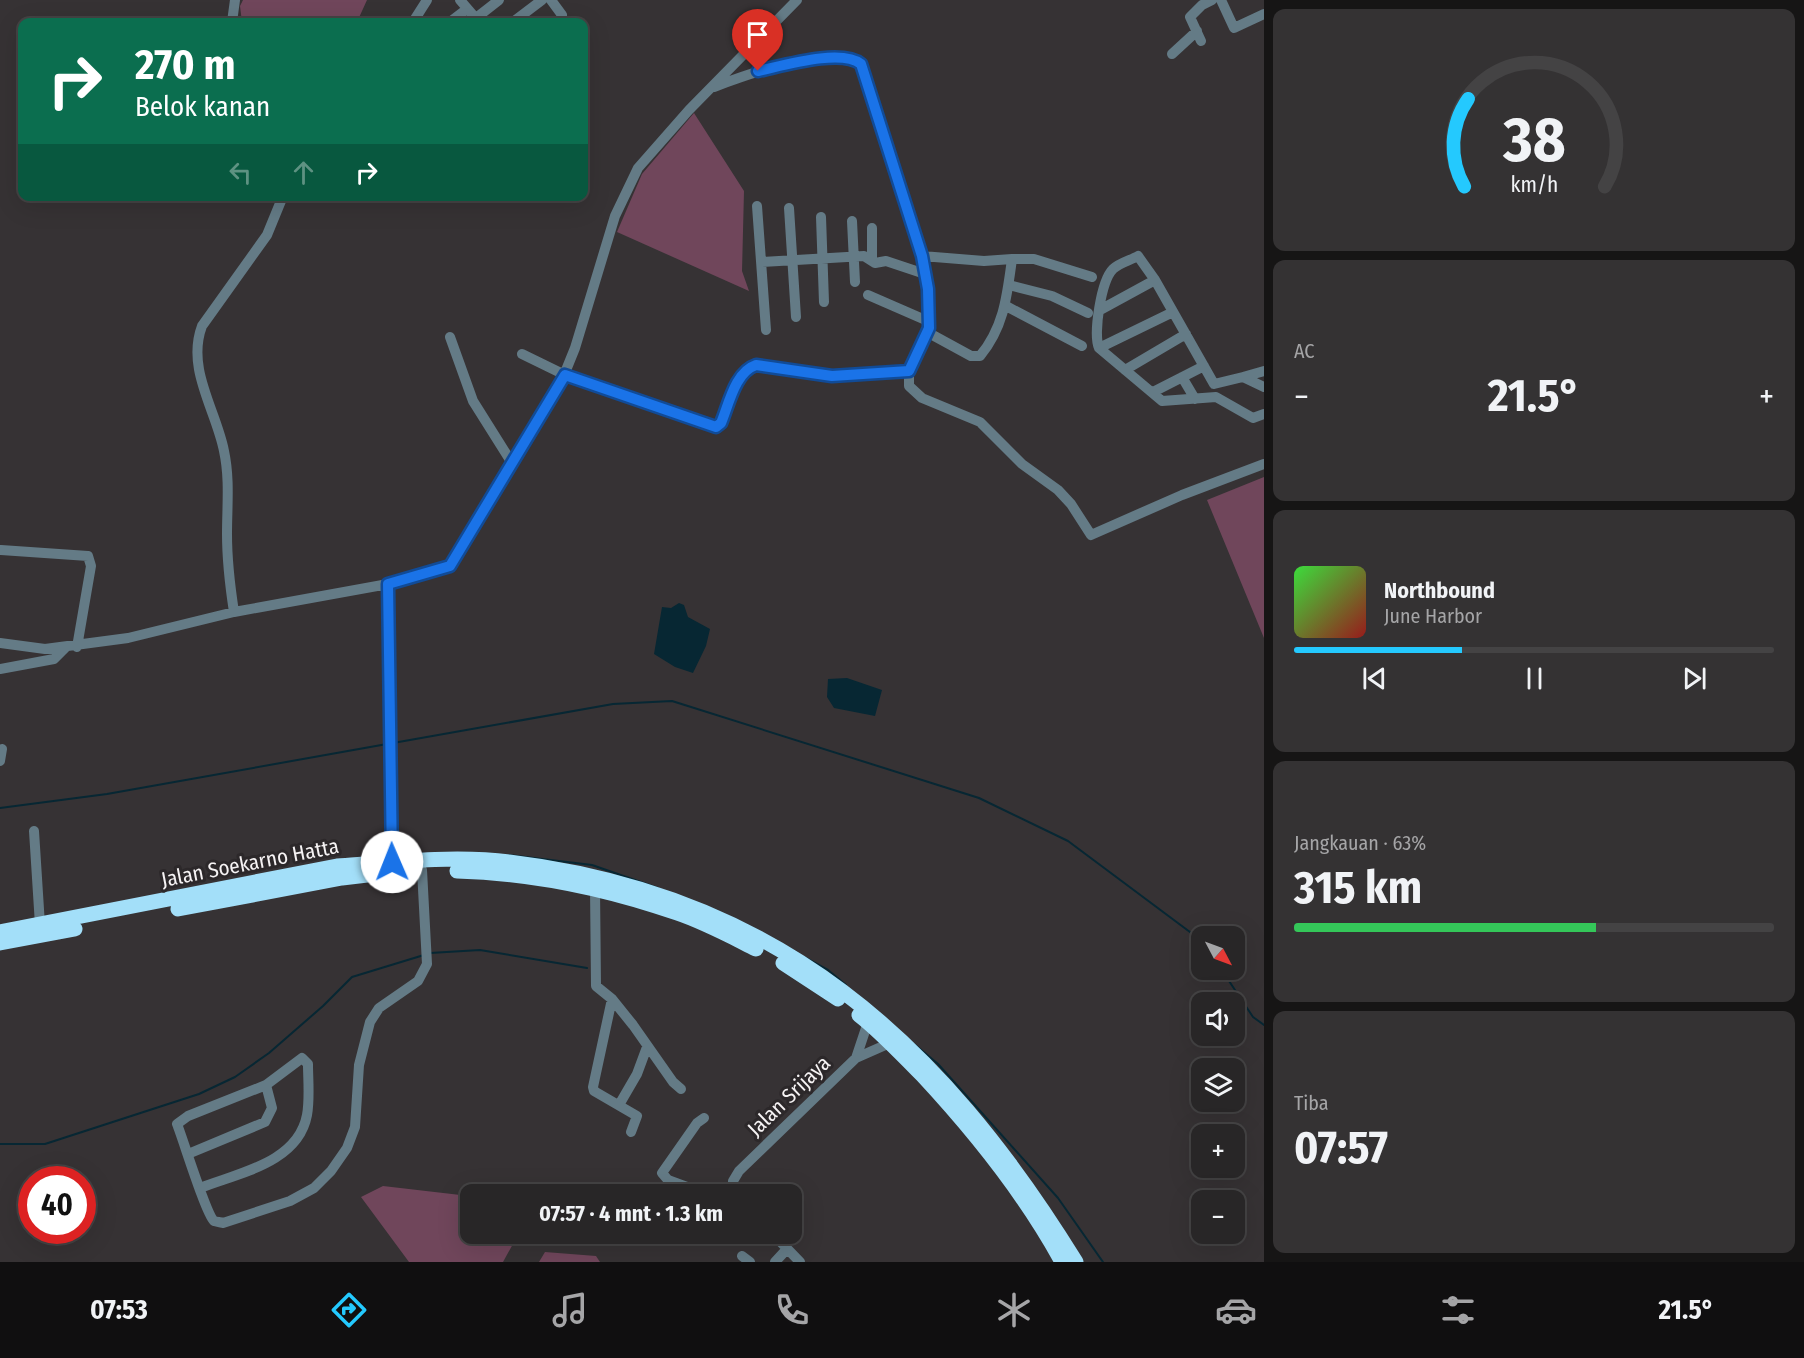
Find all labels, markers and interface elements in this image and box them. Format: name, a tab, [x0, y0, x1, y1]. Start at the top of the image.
pin	[732, 9, 783, 71]
icon: arrive	[741, 18, 774, 51]
text: 270 m	[135, 40, 235, 90]
icon: right	[36, 42, 114, 120]
text: Belok kanan	[135, 91, 270, 123]
text: 38	[1502, 103, 1565, 178]
icon: left	[224, 156, 257, 189]
icon: ahead	[287, 156, 320, 189]
icon: right	[350, 156, 383, 189]
text: km/h	[1510, 172, 1558, 198]
text: AC	[1294, 339, 1314, 363]
text: 21.5°	[1488, 369, 1580, 423]
text: −	[1294, 377, 1309, 417]
text: +	[1759, 377, 1774, 417]
text: Northbound	[1384, 577, 1495, 604]
text: June Harbor	[1384, 604, 1482, 628]
icon: previous	[1358, 662, 1391, 695]
icon: pause	[1518, 662, 1551, 695]
icon: next	[1678, 662, 1711, 695]
position arrow	[360, 830, 424, 894]
text: Jangkauan · 63%	[1294, 831, 1426, 855]
street label: Jalan Soekarno Hatta	[159, 833, 341, 893]
text: 315 km	[1294, 861, 1422, 915]
north arrow	[1191, 926, 1245, 980]
map controls	[1191, 926, 1245, 1244]
button: sound	[1191, 992, 1245, 1046]
street label: Jalan Srijaya	[742, 1050, 836, 1142]
button: layers	[1191, 1058, 1245, 1112]
text: Tiba	[1294, 1091, 1329, 1115]
text: 07:57	[1294, 1121, 1388, 1175]
button: +	[1191, 1124, 1245, 1178]
speed limit sign: 40	[18, 1166, 96, 1244]
button: −	[1191, 1190, 1245, 1244]
text: 07:57 · 4 mnt · 1.3 km	[539, 1200, 723, 1227]
icon: directions	[328, 1289, 370, 1331]
icon: music	[549, 1289, 591, 1331]
icon: phone	[771, 1289, 813, 1331]
icon: climate	[993, 1289, 1035, 1331]
icon: car	[1215, 1289, 1257, 1331]
icon: filters	[1437, 1289, 1479, 1331]
text: 07:53	[90, 1294, 148, 1326]
text: 21.5°	[1659, 1294, 1714, 1326]

